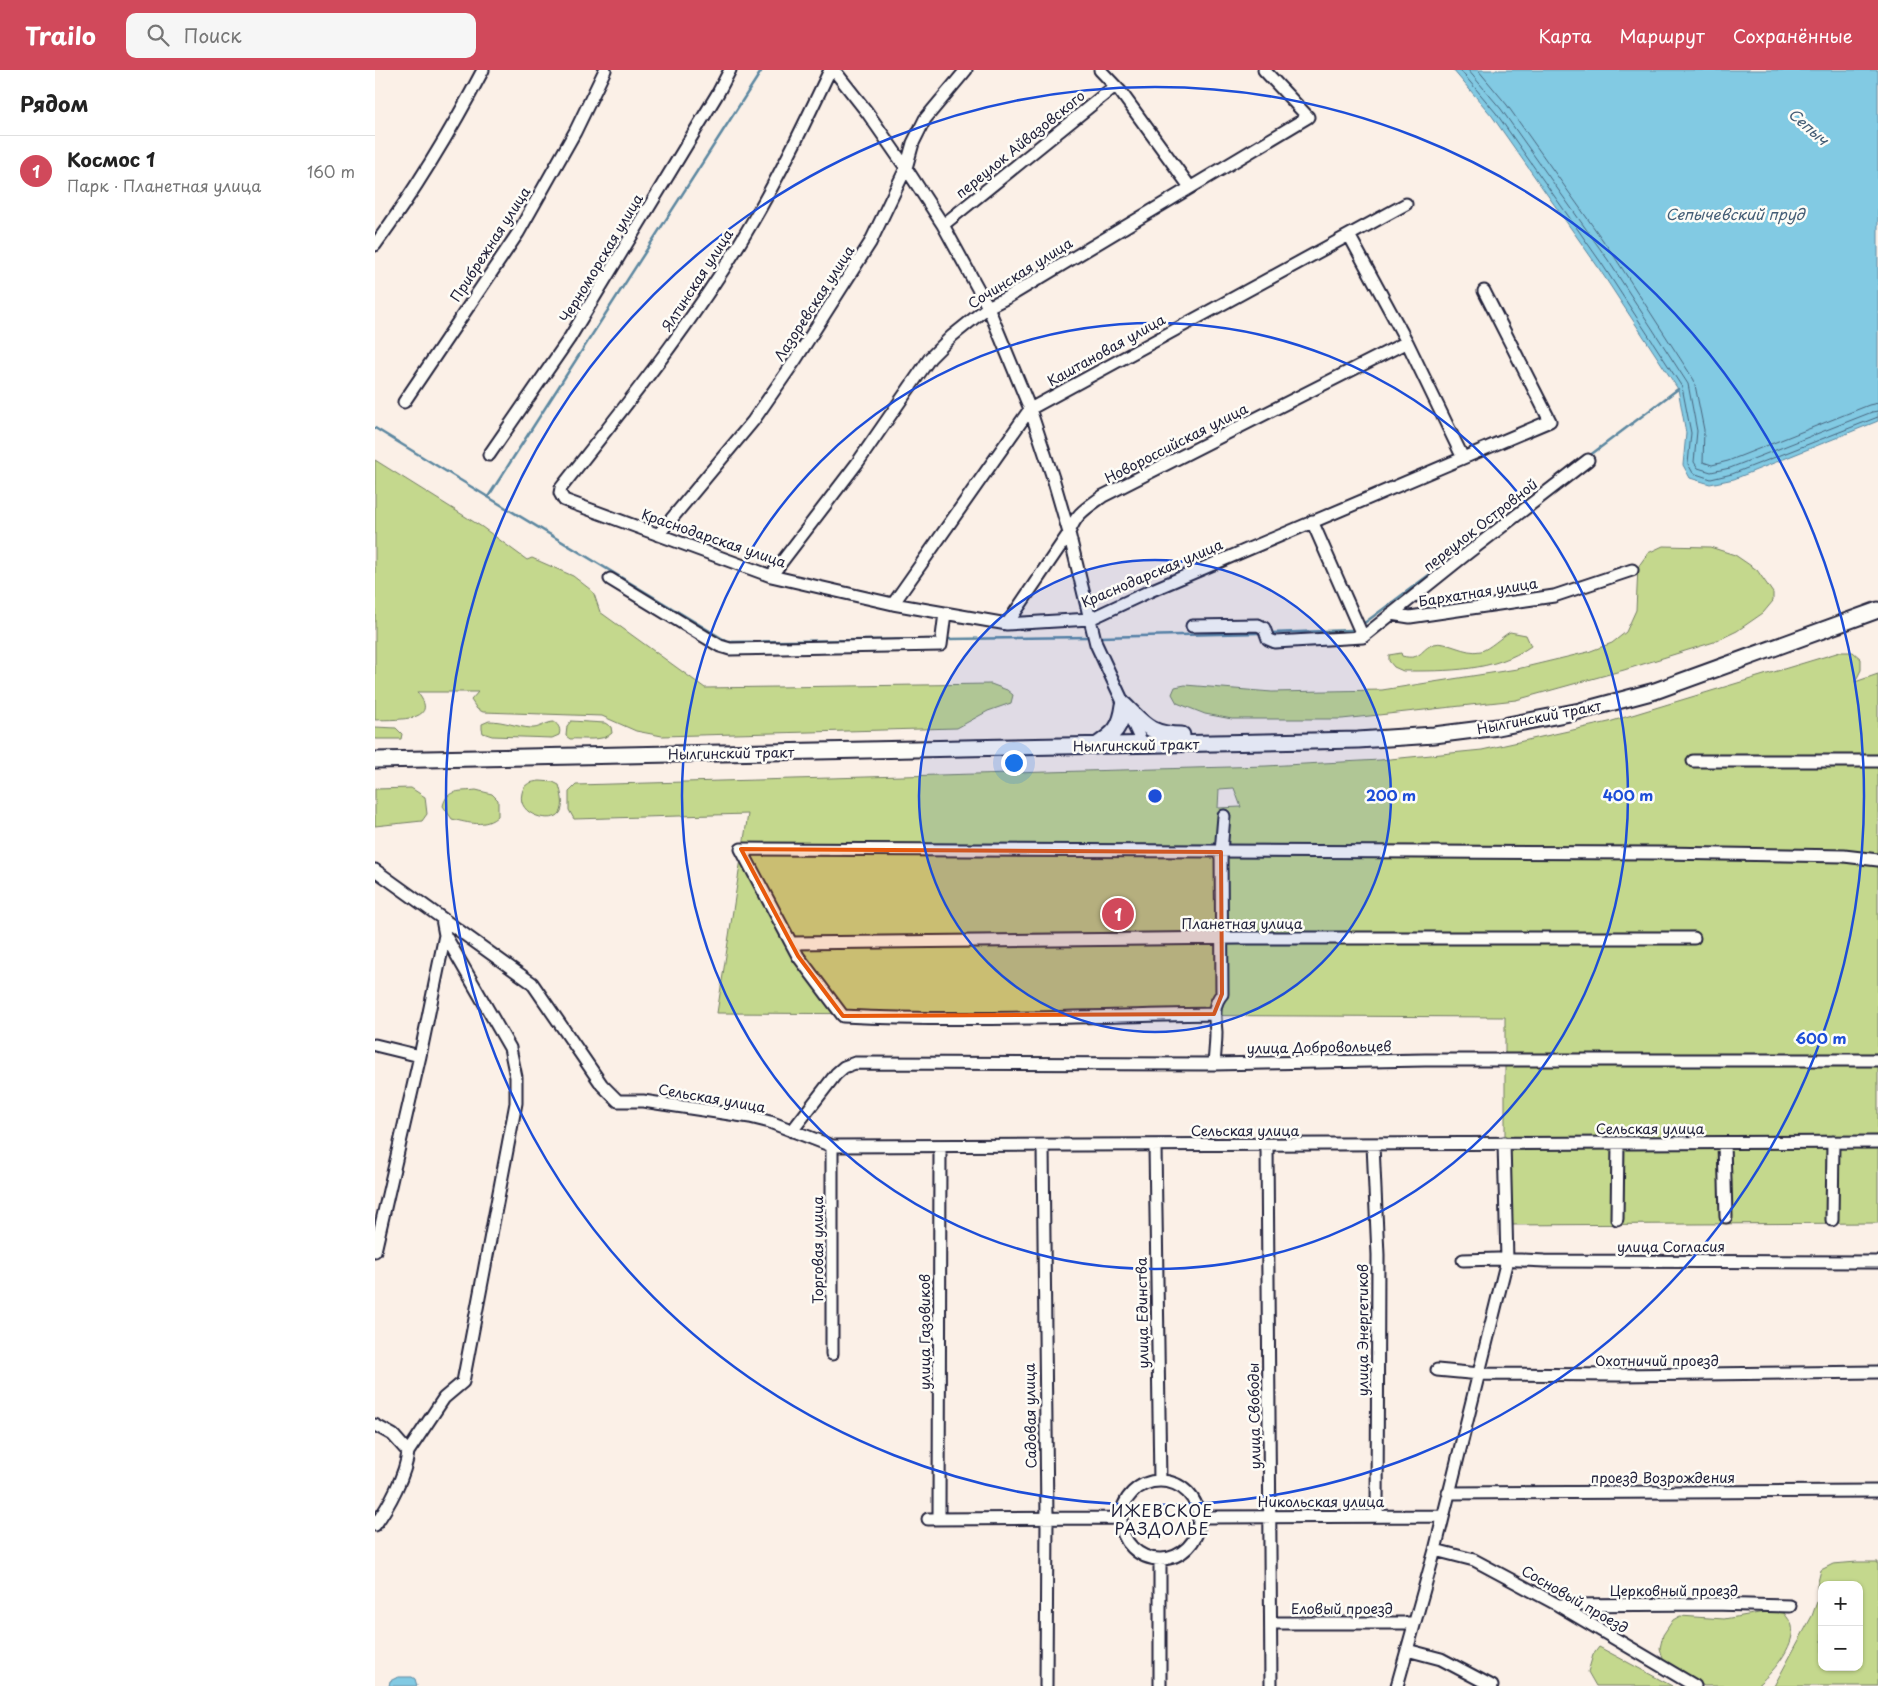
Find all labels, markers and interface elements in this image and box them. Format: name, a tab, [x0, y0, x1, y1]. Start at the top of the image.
search box	[126, 13, 476, 58]
text: Trailo	[25, 17, 96, 53]
icon: search	[144, 21, 172, 49]
text: Поиск	[184, 21, 242, 49]
text: Карта	[1539, 22, 1591, 49]
text: Маршрут	[1619, 22, 1705, 49]
text: Сохранённые	[1733, 22, 1853, 49]
street label: переулок Айвазовского	[951, 85, 1089, 203]
text: Рядом	[20, 87, 88, 119]
water label: Сепыч	[1784, 102, 1835, 151]
text: Космос 1	[67, 145, 155, 173]
text: 1	[32, 159, 40, 183]
text: 160 m	[307, 159, 355, 183]
text: Парк · Планетная улица	[67, 173, 261, 197]
street label: Прибрежная улица	[445, 182, 535, 306]
street label: Черноморская улица	[554, 189, 648, 326]
water label: Сепычевский пруд	[1666, 202, 1806, 225]
street label: Ялтинская улица	[656, 225, 738, 335]
street label: Сочинская улица	[964, 232, 1077, 314]
street label: Лазоревская улица	[769, 241, 859, 365]
street label: Каштановая улица	[1043, 309, 1169, 391]
street label: Новороссийская улица	[1101, 398, 1251, 488]
street label: переулок Островной	[1418, 474, 1542, 576]
street label: Краснодарская улица	[639, 503, 789, 573]
street label: Краснодарская улица	[1078, 534, 1226, 612]
street label: Бархатная улица	[1417, 572, 1539, 612]
street label: Нылгинский тракт	[1475, 695, 1603, 739]
street label: Нылгинский тракт	[1073, 733, 1200, 757]
street label: Нылгинский тракт	[668, 741, 795, 765]
your location	[1001, 750, 1027, 776]
text: 200 m	[1366, 783, 1416, 806]
text: 400 m	[1603, 783, 1653, 806]
centre of rings	[1146, 787, 1164, 805]
pin: 1	[1102, 895, 1134, 933]
street label: Планетная улица	[1182, 913, 1303, 934]
text: 600 m	[1795, 1026, 1847, 1049]
street label: улица Добровольцев	[1246, 1035, 1392, 1059]
street label: Сельская улица	[657, 1078, 768, 1118]
street label: Сельская улица	[1596, 1118, 1705, 1139]
street label: Сельская улица	[1191, 1120, 1300, 1141]
street label: Торговая улица	[807, 1196, 828, 1304]
street label: улица Согласия	[1617, 1236, 1725, 1257]
street label: улица Единства	[1131, 1257, 1153, 1369]
street label: улица Энергетиков	[1352, 1264, 1373, 1396]
street label: улица Газовиков	[914, 1274, 935, 1390]
street label: Охотничий проезд	[1595, 1350, 1719, 1371]
street label: улица Свободы	[1243, 1362, 1265, 1470]
street label: Садовая улица	[1019, 1363, 1041, 1469]
street label: проезд Возрождения	[1591, 1467, 1735, 1488]
street label: Никольская улица	[1258, 1491, 1384, 1512]
district label: ИЖЕВСКОЕ РАЗДОЛЬЕ	[1111, 1498, 1213, 1540]
street label: Сосновый проезд	[1518, 1560, 1632, 1638]
street label: Церковный проезд	[1610, 1580, 1738, 1601]
map controls	[1818, 1581, 1863, 1671]
button: +	[1818, 1581, 1863, 1626]
street label: Еловый проезд	[1291, 1598, 1393, 1619]
button: −	[1818, 1626, 1863, 1671]

